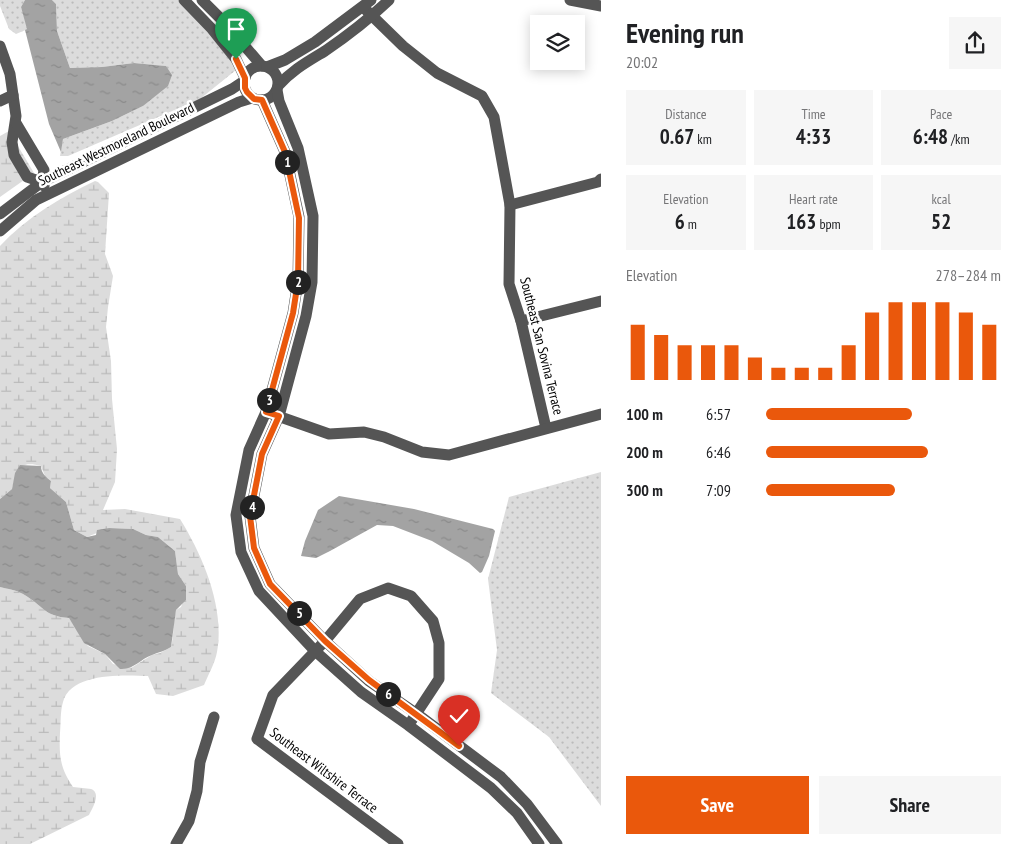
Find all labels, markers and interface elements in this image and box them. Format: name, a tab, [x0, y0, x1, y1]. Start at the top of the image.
pin	[215, 8, 257, 59]
text: Evening run	[626, 14, 744, 51]
icon: arrive	[222, 15, 250, 43]
map controls	[530, 15, 585, 70]
button: layers	[530, 15, 585, 70]
button: share	[949, 17, 1001, 69]
text: 20:02	[626, 52, 658, 72]
street label: Southeast Westmoreland Boulevard	[35, 98, 197, 190]
text: Distance	[665, 105, 706, 123]
text: Time	[801, 105, 826, 123]
text: Pace	[930, 105, 952, 123]
text: 0.67	[660, 123, 694, 150]
text: 4:33	[796, 123, 831, 150]
text: 6:48	[913, 123, 948, 150]
text: km	[694, 130, 712, 148]
text: /km	[948, 130, 970, 148]
pin: 1	[274, 150, 300, 174]
text: 1	[284, 153, 291, 171]
text: Elevation	[663, 190, 708, 208]
text: Heart rate	[789, 190, 838, 208]
text: kcal	[932, 190, 951, 208]
text: 6	[675, 208, 685, 235]
text: 163	[786, 208, 816, 235]
text: 52	[931, 208, 951, 235]
text: m	[685, 215, 697, 233]
text: bpm	[816, 215, 841, 233]
text: Elevation	[626, 265, 677, 285]
text: 278–284 m	[936, 265, 1001, 285]
pin: 2	[286, 270, 310, 294]
text: 2	[295, 273, 302, 291]
street label: Southeast San Sovina Terrace	[516, 275, 568, 417]
pin: 3	[256, 388, 282, 412]
text: 3	[266, 391, 273, 409]
text: 100 m	[626, 404, 663, 424]
text: 6:57	[706, 404, 731, 424]
text: 200 m	[626, 442, 663, 462]
text: 6:46	[706, 442, 731, 462]
text: 300 m	[626, 480, 663, 500]
text: 7:09	[706, 480, 731, 500]
pin: 4	[240, 494, 264, 520]
text: 4	[249, 498, 256, 516]
pin: 5	[286, 600, 312, 626]
text: 5	[296, 604, 303, 622]
pin: 6	[376, 682, 400, 706]
text: 6	[385, 685, 392, 703]
pin	[438, 695, 480, 746]
icon: check	[445, 702, 473, 730]
street label: Southeast Wiltshire Terrace	[266, 723, 382, 817]
button: Save	[626, 776, 809, 834]
button: Share	[819, 776, 1001, 834]

